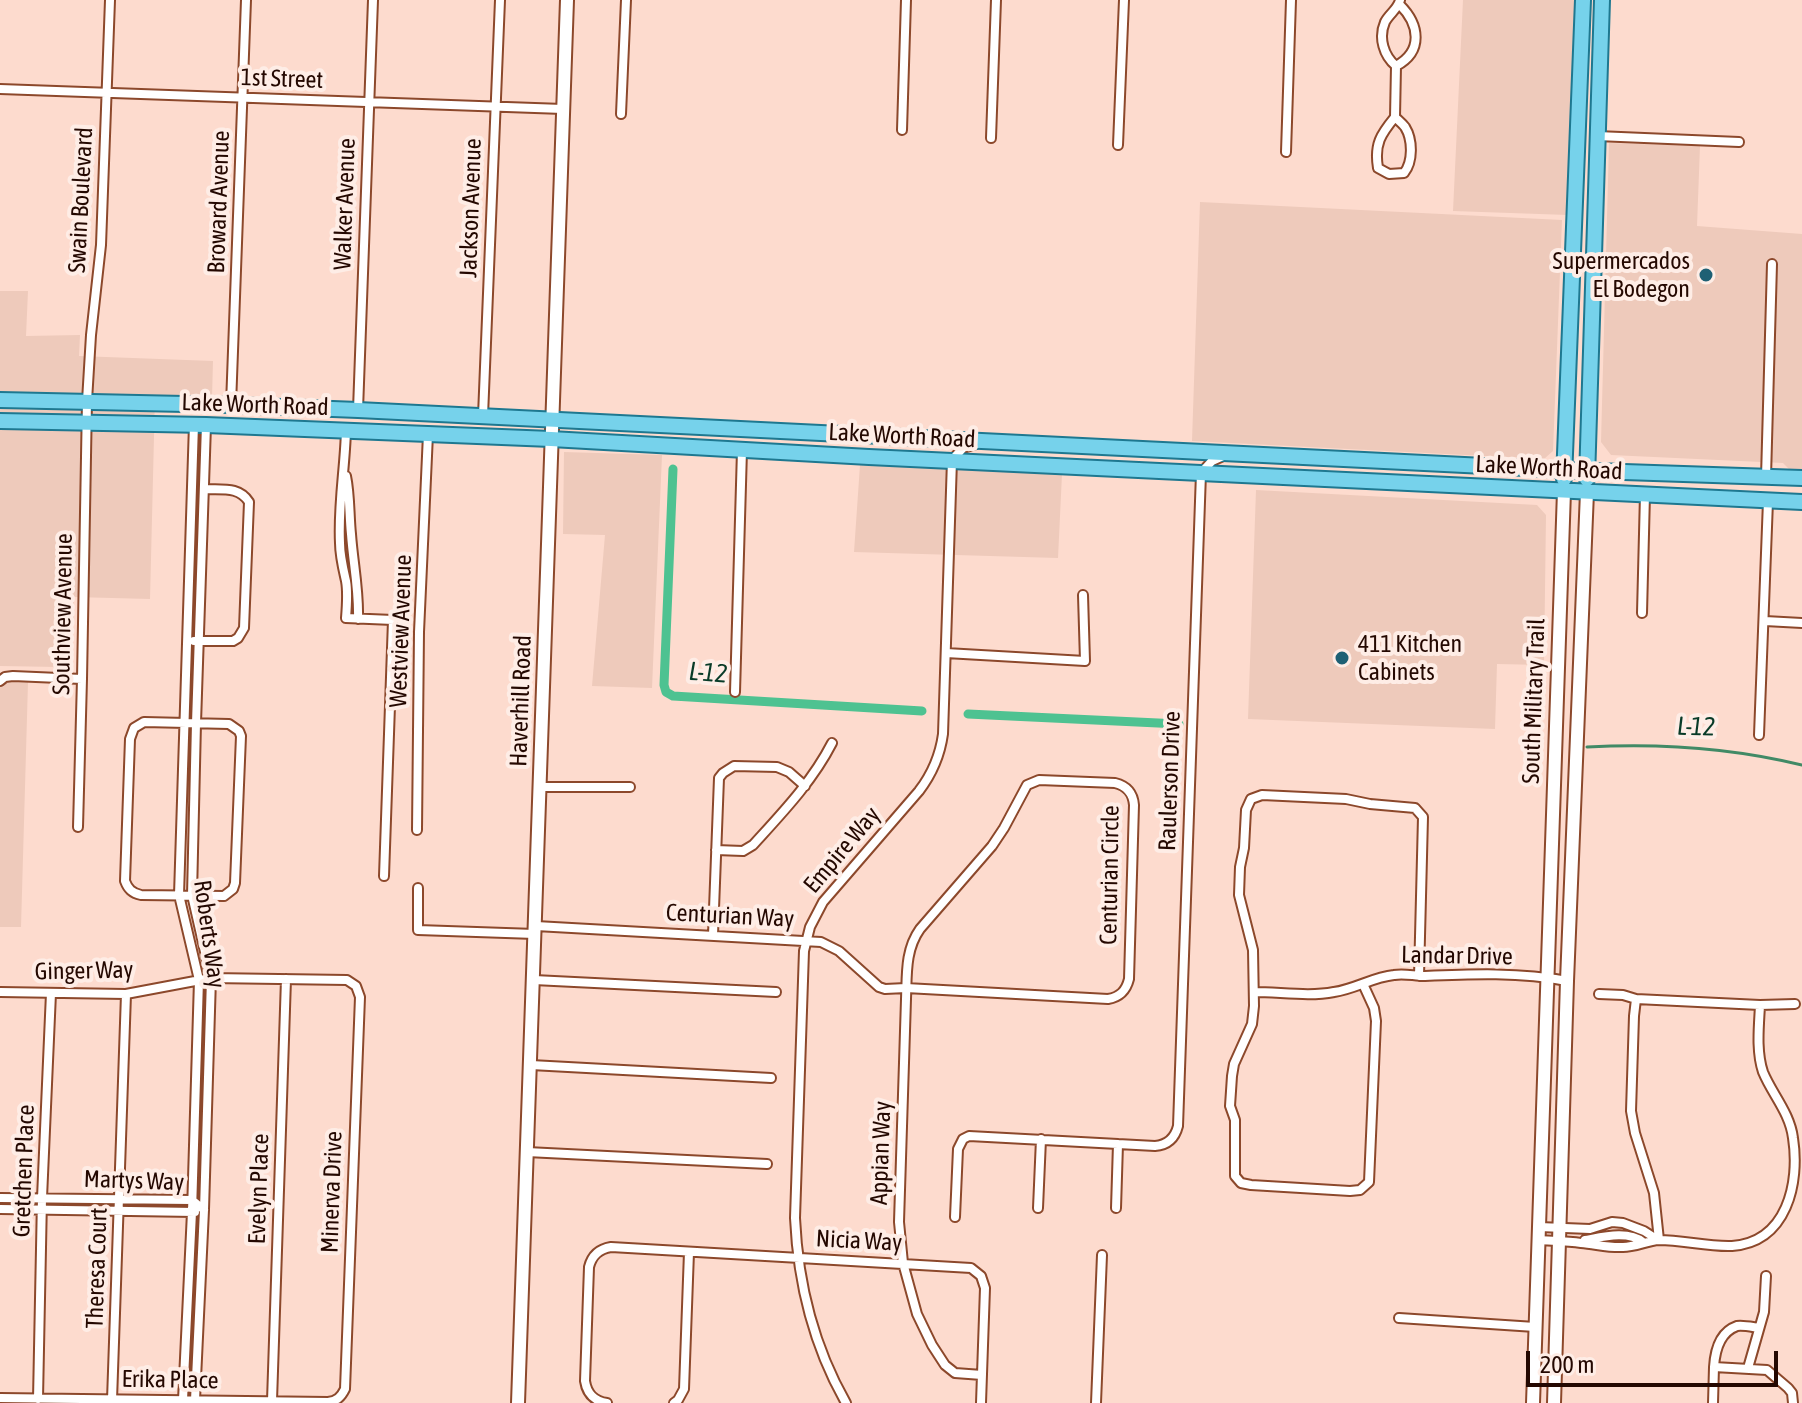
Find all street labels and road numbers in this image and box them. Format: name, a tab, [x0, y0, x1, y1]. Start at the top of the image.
street label: 1st Street	[240, 63, 324, 95]
street label: Swain Boulevard	[63, 126, 99, 274]
street label: Broward Avenue	[202, 130, 236, 274]
street label: Walker Avenue	[328, 138, 362, 270]
street label: Jackson Avenue	[454, 138, 488, 278]
street label: Lake Worth Road	[181, 388, 329, 422]
street label: Lake Worth Road	[828, 418, 976, 454]
street label: Lake Worth Road	[1475, 450, 1623, 486]
street label: Southview Avenue	[47, 533, 79, 695]
street label: Westview Avenue	[384, 554, 418, 708]
street label: South Military Trail	[1517, 618, 1551, 784]
street label: Haverhill Road	[504, 635, 538, 767]
street label: Raulerson Drive	[1153, 710, 1187, 852]
street label: Empire Way	[798, 801, 886, 899]
street label: Centurian Circle	[1094, 805, 1126, 945]
street label: Roberts Way	[187, 878, 231, 990]
street label: Centurian Way	[665, 898, 795, 934]
street label: Landar Drive	[1401, 941, 1513, 971]
street label: Ginger Way	[34, 956, 134, 986]
street label: Appian Way	[865, 1101, 897, 1205]
street label: Gretchen Place	[7, 1104, 41, 1238]
street label: Minerva Drive	[315, 1131, 349, 1253]
street label: Evelyn Place	[243, 1133, 275, 1245]
street label: Martys Way	[83, 1165, 185, 1197]
street label: Theresa Court	[80, 1207, 114, 1329]
street label: Nicia Way	[815, 1224, 903, 1258]
street label: Erika Place	[121, 1365, 219, 1395]

